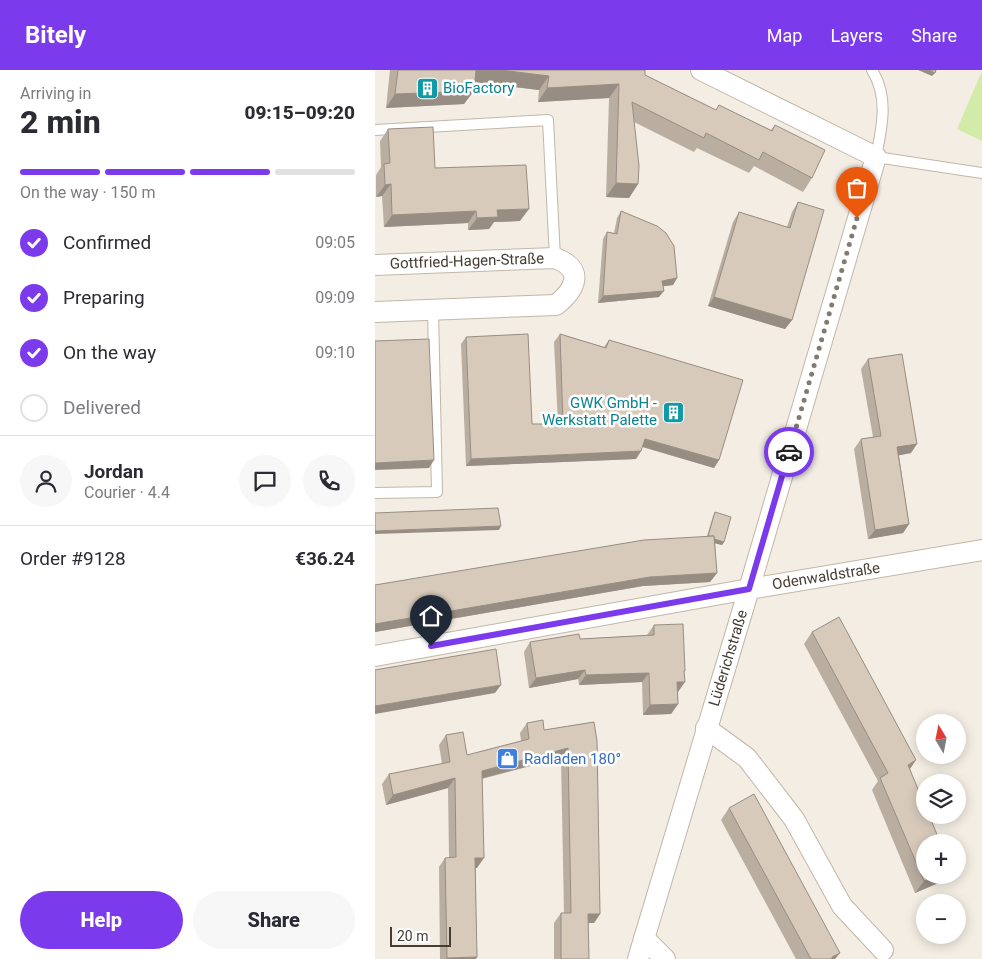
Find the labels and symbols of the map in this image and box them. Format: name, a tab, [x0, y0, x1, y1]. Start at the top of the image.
building icon: BioFactory	[415, 76, 439, 100]
place label: BioFactory	[443, 79, 514, 97]
pin	[836, 167, 878, 218]
street label: Gottfried-Hagen-Straße	[390, 249, 545, 273]
place label: GWK GmbH - Werkstatt Palette	[542, 394, 657, 429]
building icon: GWK GmbH - Werkstatt Palette	[661, 400, 685, 424]
courier	[764, 427, 814, 477]
street label: Odenwaldstraße	[771, 559, 881, 593]
pin	[410, 595, 452, 646]
street label: Lüderichstraße	[705, 608, 751, 708]
north arrow	[916, 714, 966, 764]
shop icon: Radladen 180°	[496, 747, 520, 771]
place label: Radladen 180°	[524, 750, 621, 768]
scale bar	[390, 924, 451, 947]

